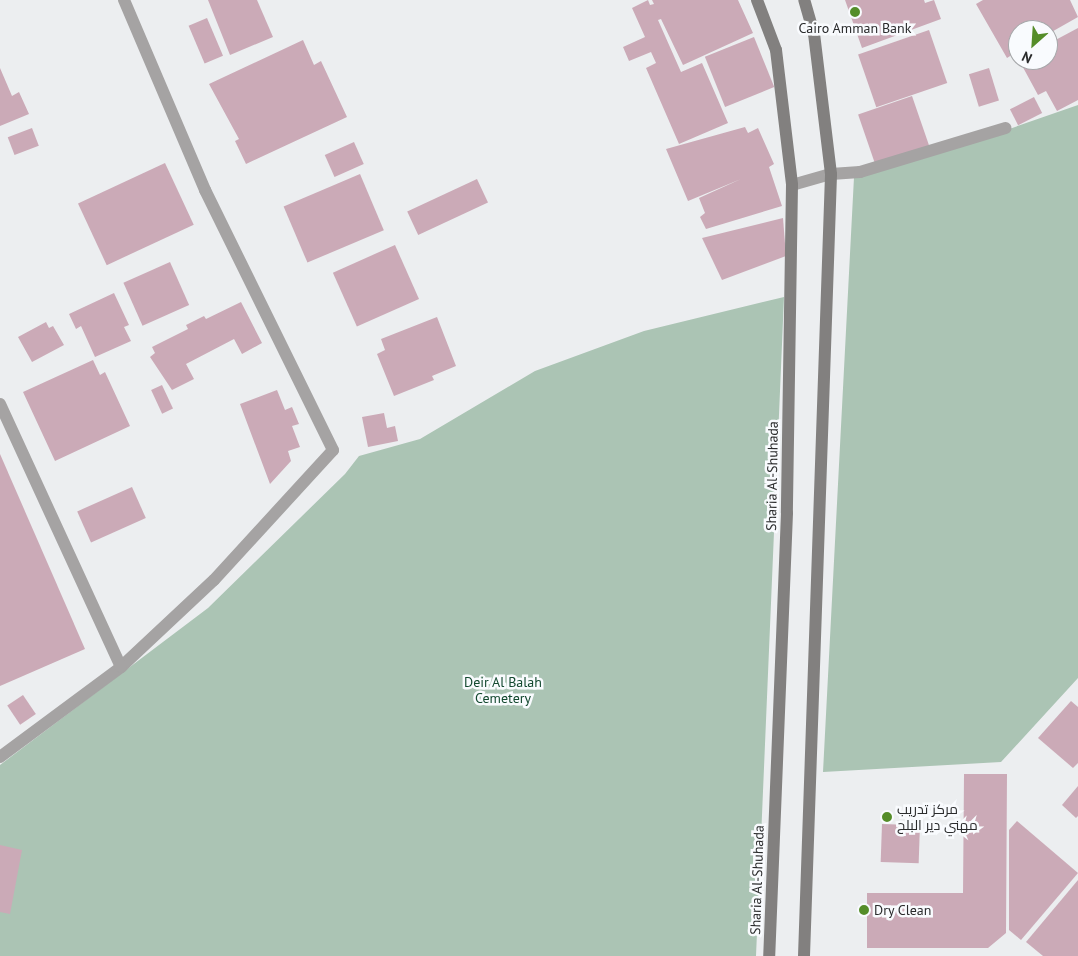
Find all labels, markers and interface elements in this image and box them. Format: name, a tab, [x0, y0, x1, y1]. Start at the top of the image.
marker: Cairo Amman Bank	[849, 6, 861, 18]
place label: Cairo Amman Bank	[798, 20, 912, 36]
north arrow	[1008, 20, 1058, 70]
text: N	[1019, 47, 1035, 68]
street label: Sharia Al-Shuhada	[763, 421, 781, 531]
park label: Deir Al Balah Cemetery	[464, 674, 542, 706]
place label: مركز تدريب مهني دير البلح	[897, 801, 978, 834]
marker: مركز تدريب مهني دير البلح	[881, 811, 893, 823]
street label: Sharia Al-Shuhada	[747, 825, 767, 935]
place label: Dry Clean	[874, 902, 932, 918]
marker: Dry Clean	[858, 904, 870, 916]

